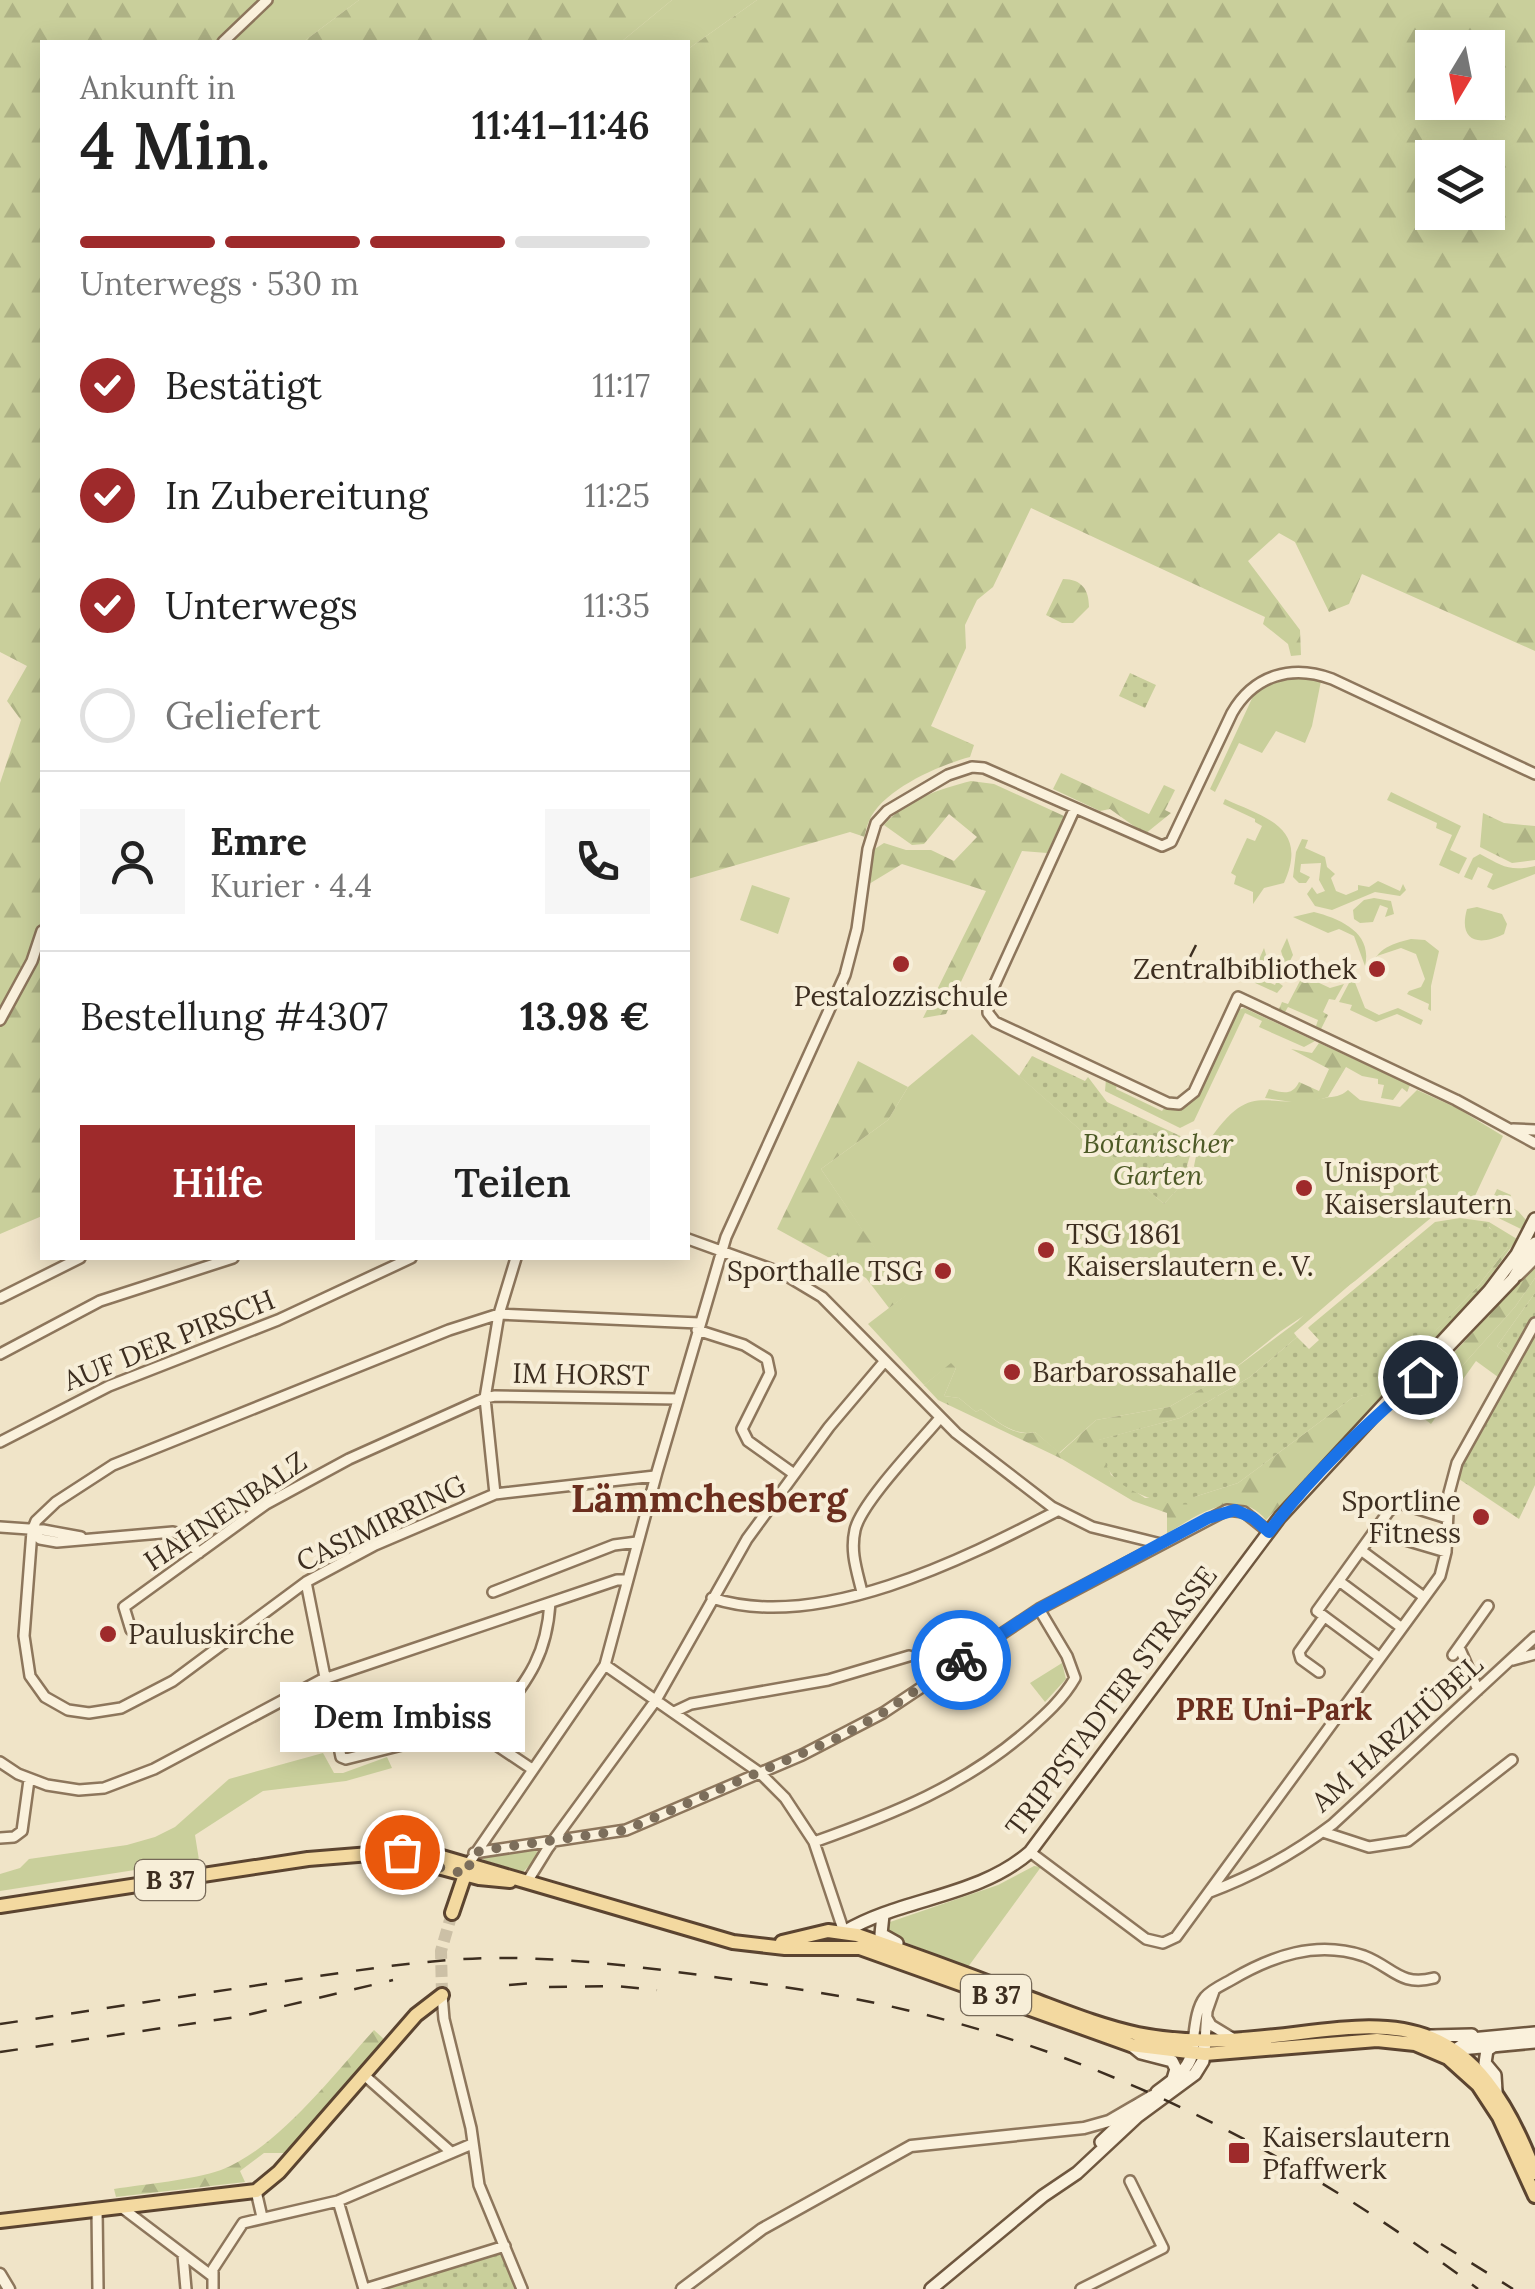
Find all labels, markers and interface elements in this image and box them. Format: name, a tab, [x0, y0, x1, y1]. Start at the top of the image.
north arrow	[1415, 30, 1505, 120]
map controls	[1415, 30, 1505, 230]
text: Ankunft in	[80, 67, 236, 108]
text: 11:41–11:46	[472, 101, 650, 149]
text: 4 Min.	[80, 104, 271, 187]
button: layers	[1415, 140, 1505, 230]
text: Unterwegs · 530 m	[80, 263, 359, 304]
icon: check	[80, 358, 135, 413]
text: Bestätigt	[165, 361, 322, 409]
text: 11:17	[592, 365, 650, 406]
icon: check	[80, 468, 135, 523]
text: In Zubereitung	[165, 471, 429, 519]
text: 11:25	[584, 475, 650, 516]
icon: check	[80, 578, 135, 633]
text: Unterwegs	[165, 581, 358, 629]
text: 11:35	[583, 585, 650, 626]
text: Geliefert	[165, 691, 321, 739]
button: person	[80, 809, 185, 914]
button: phone	[545, 809, 650, 914]
text: Emre	[210, 817, 307, 865]
text: Kurier · 4.4	[210, 865, 372, 906]
place label: Zentralbibliothek	[1133, 951, 1357, 987]
marker: Pestalozzischule	[890, 953, 912, 975]
marker: Zentralbibliothek	[1366, 958, 1388, 980]
place label: Pestalozzischule	[794, 978, 1008, 1014]
text: Bestellung #4307	[80, 992, 388, 1040]
text: 13.98 €	[520, 992, 650, 1040]
button: Hilfe	[80, 1125, 355, 1240]
button: Teilen	[375, 1125, 650, 1240]
park label: Botanischer Garten	[1082, 1125, 1234, 1193]
place label: Unisport Kaiserslautern	[1324, 1154, 1512, 1222]
marker: Unisport Kaiserslautern	[1293, 1177, 1315, 1199]
place label: TSG 1861 Kaiserslautern e. V.	[1066, 1216, 1314, 1284]
marker: TSG 1861 Kaiserslautern e. V.	[1035, 1239, 1057, 1261]
place label: Sporthalle TSG	[727, 1253, 923, 1289]
marker: Sporthalle TSG	[932, 1260, 954, 1282]
street label: AUF DER PIRSCH	[57, 1281, 280, 1399]
pin	[1378, 1335, 1463, 1420]
icon: home	[1393, 1350, 1448, 1405]
place label: Barbarossahalle	[1032, 1354, 1237, 1390]
street label: IM HORST	[512, 1355, 650, 1393]
marker: Barbarossahalle	[1001, 1361, 1023, 1383]
street label: HAHNENBALZ	[137, 1443, 313, 1579]
street label: CASIMIRRING	[290, 1466, 472, 1580]
district label: Lämmchesberg	[571, 1474, 849, 1523]
place label: Sportline Fitness	[1341, 1483, 1461, 1551]
marker: Sportline Fitness	[1470, 1506, 1492, 1528]
street label: TRIPPSTADTER STRASSE	[997, 1558, 1225, 1844]
courier	[911, 1610, 1011, 1710]
place label: Pauluskirche	[128, 1616, 295, 1652]
marker: Pauluskirche	[97, 1623, 119, 1645]
icon: bike	[934, 1633, 989, 1688]
street label: AM HARZHÜBEL	[1303, 1647, 1490, 1820]
callout: Dem Imbiss	[280, 1682, 524, 1752]
district label: PRE Uni-Park	[1176, 1690, 1373, 1728]
text: Dem Imbiss	[313, 1696, 492, 1737]
pin	[360, 1810, 445, 1895]
icon: bag	[375, 1825, 430, 1880]
road number: B 37	[135, 1860, 205, 1900]
road number: B 37	[961, 1975, 1031, 2015]
place label: Kaiserslautern Pfaffwerk	[1262, 2119, 1450, 2187]
marker: Kaiserslautern Pfaffwerk	[1226, 2140, 1252, 2166]

